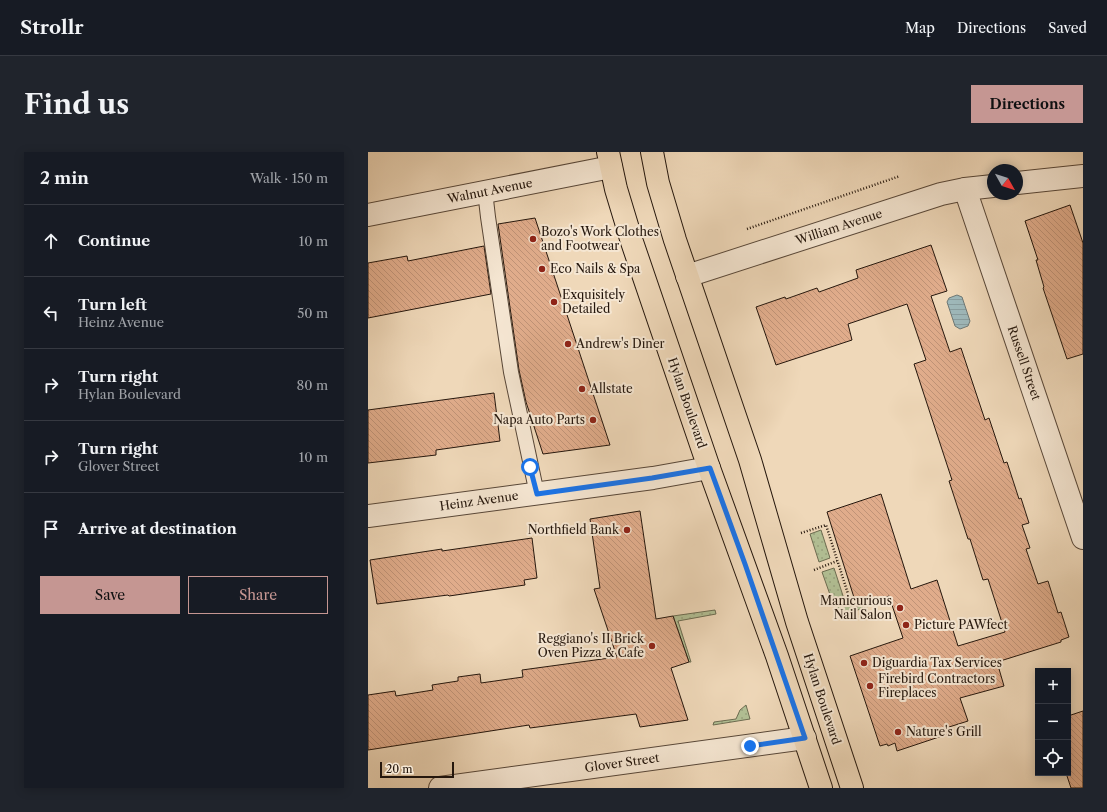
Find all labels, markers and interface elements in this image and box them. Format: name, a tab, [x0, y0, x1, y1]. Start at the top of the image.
text: Strollr	[20, 16, 84, 39]
text: Map	[905, 19, 935, 37]
text: Directions	[957, 19, 1026, 37]
text: Saved	[1048, 19, 1087, 37]
button: Directions	[971, 85, 1083, 123]
text: Find us	[24, 87, 129, 121]
north arrow	[987, 164, 1023, 200]
text: 2 min	[40, 168, 89, 188]
text: Walk · 150 m	[250, 170, 328, 186]
street label: Walnut Avenue	[445, 175, 534, 206]
street label: William Avenue	[793, 205, 884, 248]
place label: Bozo's Work Clothes and Footwear	[541, 224, 659, 253]
icon: ahead	[40, 230, 62, 252]
text: Continue	[78, 231, 150, 250]
text: 10 m	[299, 233, 328, 249]
marker: Bozo's Work Clothes and Footwear	[528, 234, 538, 244]
place label: Eco Nails & Spa	[550, 261, 641, 276]
marker: Eco Nails & Spa	[537, 264, 547, 274]
place label: Exquisitely Detailed	[562, 287, 626, 316]
text: Turn left	[78, 295, 147, 314]
marker: Exquisitely Detailed	[549, 297, 559, 307]
icon: left	[40, 302, 62, 324]
text: 50 m	[297, 305, 328, 321]
text: Heinz Avenue	[78, 314, 164, 330]
street label: Russell Street	[1005, 324, 1044, 403]
place label: Andrew's Diner	[575, 336, 665, 351]
marker: Andrew's Diner	[563, 339, 573, 349]
street label: Hylan Boulevard	[665, 355, 710, 451]
text: Turn right	[78, 367, 158, 386]
icon: right	[40, 374, 62, 396]
text: 80 m	[296, 377, 328, 393]
place label: Allstate	[589, 381, 633, 396]
marker: Allstate	[577, 384, 587, 394]
text: Hylan Boulevard	[78, 386, 181, 402]
place label: Napa Auto Parts	[493, 412, 585, 427]
marker: Napa Auto Parts	[588, 415, 598, 425]
text: Turn right	[78, 439, 158, 458]
icon: right	[40, 446, 62, 468]
text: 10 m	[299, 449, 328, 465]
text: Glover Street	[78, 458, 159, 474]
route start	[521, 458, 539, 476]
street label: Heinz Avenue	[439, 488, 520, 513]
icon: arrive	[40, 518, 62, 540]
text: Arrive at destination	[78, 519, 237, 538]
place label: Northfield Bank	[528, 522, 620, 537]
marker: Northfield Bank	[622, 525, 632, 535]
button: Save	[40, 576, 180, 614]
button: Share	[188, 576, 328, 614]
place label: Manicurious Nail Salon	[820, 593, 892, 622]
marker: Manicurious Nail Salon	[895, 603, 905, 613]
place label: Picture PAWfect	[914, 617, 1009, 632]
marker: Picture PAWfect	[901, 620, 911, 630]
place label: Reggiano's II Brick Oven Pizza & Cafe	[538, 631, 645, 660]
marker: Reggiano's II Brick Oven Pizza & Cafe	[647, 641, 657, 651]
street label: Hylan Boulevard	[801, 651, 845, 747]
place label: Diguardia Tax Services	[872, 655, 1002, 670]
marker: Diguardia Tax Services	[859, 658, 869, 668]
map controls	[1035, 668, 1071, 776]
button: +	[1035, 668, 1071, 704]
place label: Firebird Contractors Fireplaces	[878, 671, 995, 700]
marker: Firebird Contractors Fireplaces	[865, 681, 875, 691]
button: −	[1035, 704, 1071, 740]
place label: Nature's Grill	[906, 724, 982, 739]
marker: Nature's Grill	[893, 727, 903, 737]
route end	[741, 737, 759, 755]
button: locate	[1035, 740, 1071, 776]
street label: Glover Street	[584, 750, 661, 775]
scale bar	[380, 760, 454, 779]
text: 20 m	[386, 762, 412, 776]

